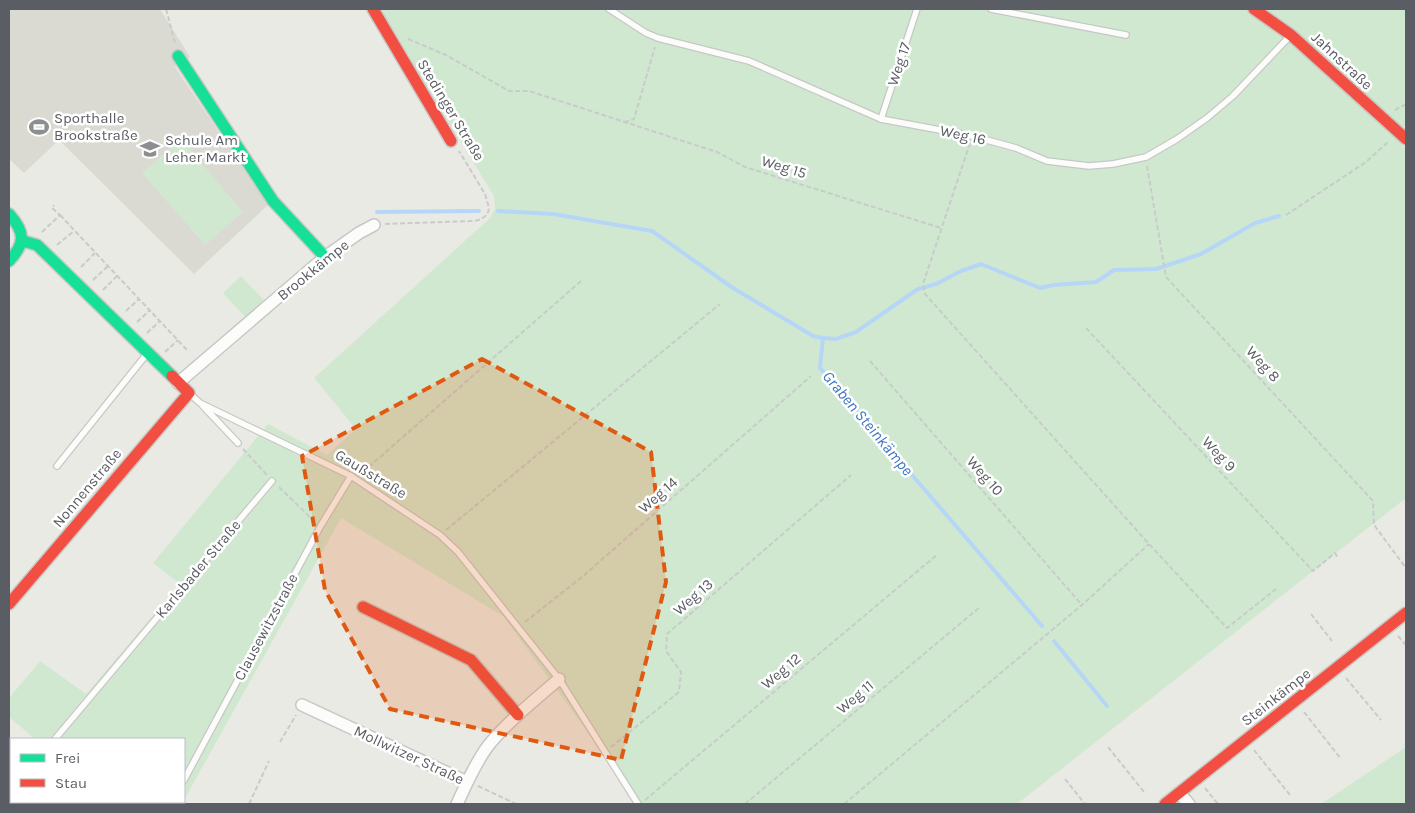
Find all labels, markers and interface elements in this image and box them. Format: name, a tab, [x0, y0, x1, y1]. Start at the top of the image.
street label: Jahnstraße	[1308, 28, 1376, 94]
street label: Weg 17	[884, 40, 914, 88]
street label: Stedinger Straße	[414, 56, 488, 164]
place label: Sporthalle Brookstraße	[54, 109, 138, 144]
sports icon: Sporthalle Brookstraße	[28, 116, 50, 138]
street label: Weg 16	[939, 121, 987, 149]
place label: Schule Am Leher Markt	[165, 131, 246, 166]
school or university icon: Schule Am Leher Markt	[139, 138, 161, 160]
street label: Weg 15	[759, 152, 809, 182]
street label: Brookkämpe	[274, 236, 352, 304]
street label: Weg 8	[1242, 342, 1284, 386]
water label: Graben Steinkämpe	[819, 367, 918, 480]
street label: Weg 9	[1198, 433, 1240, 475]
street label: Nonnenstraße	[49, 445, 125, 531]
street label: Gaußstraße	[332, 446, 410, 502]
street label: Weg 10	[963, 453, 1007, 500]
street label: Weg 14	[635, 473, 682, 517]
street label: Karlsbader Straße	[152, 516, 244, 622]
street label: Clausewitzstraße	[230, 570, 302, 684]
street label: Weg 13	[670, 575, 716, 619]
street label: Weg 12	[757, 649, 805, 693]
street label: Steinkämpe	[1238, 664, 1314, 730]
street label: Weg 11	[833, 676, 877, 718]
street label: Mollwitzer Straße	[351, 722, 467, 788]
legend	[10, 738, 185, 803]
text: Frei	[55, 749, 80, 767]
text: Stau	[55, 774, 87, 792]

